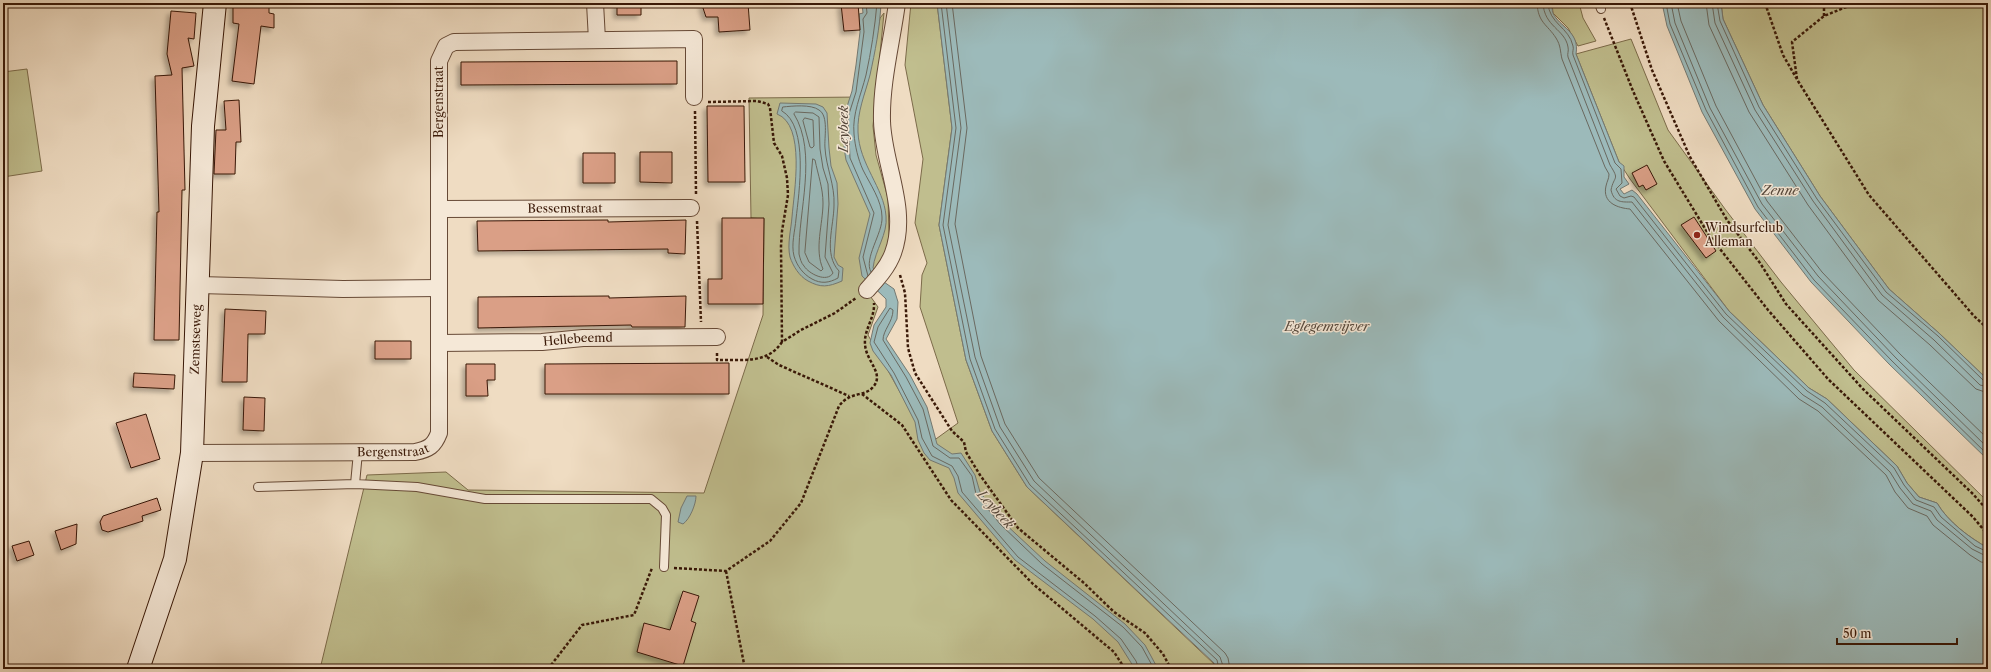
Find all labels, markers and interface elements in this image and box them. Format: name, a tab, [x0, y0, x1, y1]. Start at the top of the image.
street label: Bergenstraat	[431, 65, 446, 138]
water label: Leybeek	[835, 105, 851, 153]
water label: Zenne	[1761, 182, 1799, 198]
street label: Bessemstraat	[528, 200, 603, 216]
place label: Windsurfclub Alleman	[1704, 220, 1783, 249]
marker: Windsurfclub Alleman	[1692, 230, 1702, 240]
street label: Zemstseweg	[187, 304, 204, 375]
water label: Eglegemvijver	[1284, 318, 1370, 334]
street label: Hellebeemd	[542, 330, 613, 349]
street label: Bergenstraat	[357, 440, 432, 459]
water label: Leybeek	[974, 485, 1018, 532]
scale bar	[1837, 620, 1957, 646]
text: 50 m	[1843, 626, 1872, 641]

